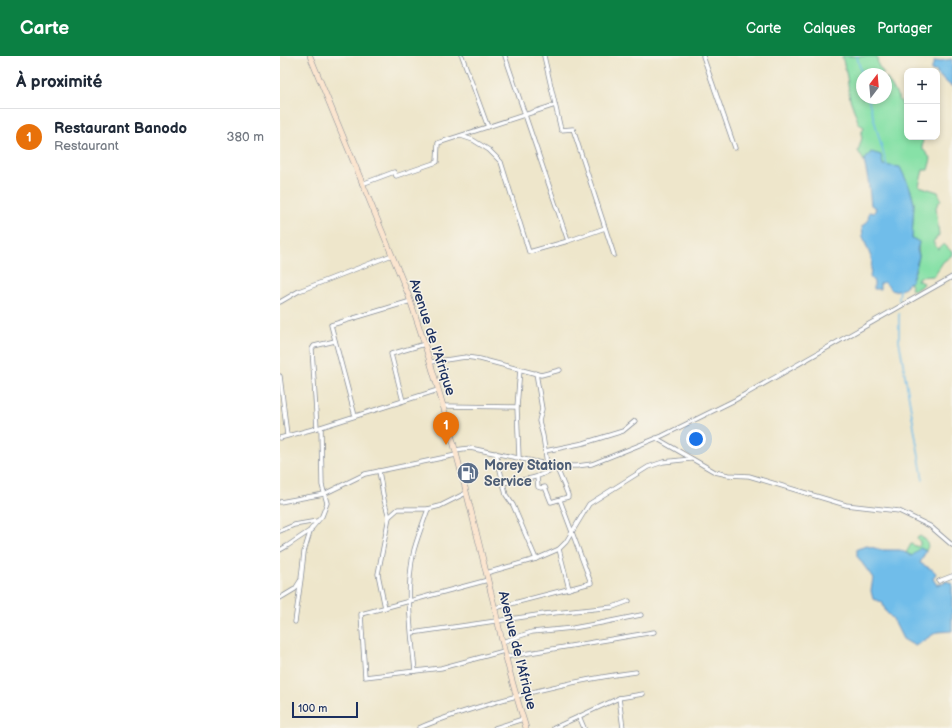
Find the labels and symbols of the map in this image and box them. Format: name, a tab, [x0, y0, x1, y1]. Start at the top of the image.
north arrow	[856, 68, 892, 104]
street label: Avenue de l'Afrique	[406, 277, 459, 398]
pin: 1	[433, 412, 459, 445]
your location	[686, 429, 706, 449]
place label: Morey Station Service	[484, 457, 572, 490]
fuel station icon: Morey Station Service	[455, 460, 481, 486]
street label: Avenue de l'Afrique	[495, 589, 540, 711]
scale bar	[292, 700, 358, 719]

